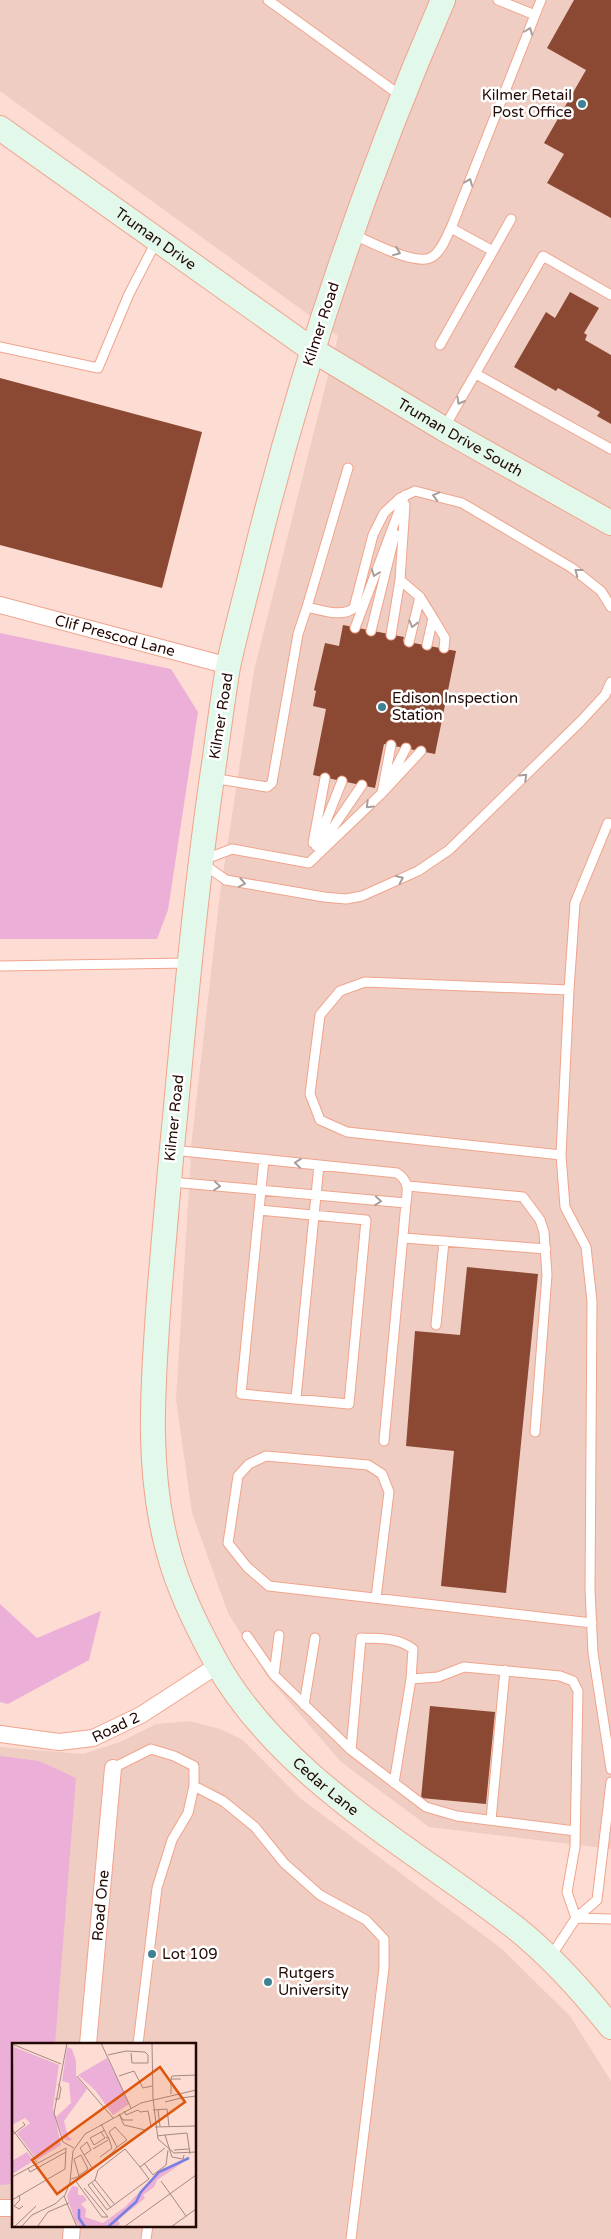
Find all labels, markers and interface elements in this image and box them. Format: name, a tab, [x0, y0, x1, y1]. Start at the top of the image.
one-way arrow	[522, 27, 533, 36]
place label: Kilmer Retail Post Office	[482, 86, 572, 121]
marker: Kilmer Retail Post Office	[576, 98, 588, 110]
one-way arrow	[463, 179, 473, 187]
street label: Truman Drive	[112, 204, 200, 274]
one-way arrow	[392, 246, 400, 256]
street label: Kilmer Road	[299, 280, 343, 368]
street label: Truman Drive South	[394, 394, 526, 481]
one-way arrow	[456, 396, 466, 405]
one-way arrow	[432, 491, 440, 501]
one-way arrow	[371, 569, 381, 577]
one-way arrow	[575, 570, 584, 578]
street label: Clif Prescod Lane	[53, 611, 177, 660]
one-way arrow	[408, 619, 419, 628]
street label: Kilmer Road	[205, 672, 237, 760]
place label: Edison Inspection Station	[392, 689, 518, 724]
marker: Edison Inspection Station	[376, 701, 388, 713]
one-way arrow	[518, 774, 527, 783]
one-way arrow	[366, 799, 375, 808]
one-way arrow	[395, 875, 404, 886]
one-way arrow	[238, 877, 247, 888]
street label: Kilmer Road	[160, 1074, 188, 1162]
one-way arrow	[293, 1158, 301, 1169]
one-way arrow	[213, 1180, 221, 1191]
one-way arrow	[375, 1195, 383, 1206]
street label: Road 2	[89, 1708, 143, 1746]
street label: Cedar Lane	[289, 1753, 362, 1819]
street label: Road One	[88, 1869, 113, 1942]
place label: Lot 109	[162, 1945, 218, 1963]
marker: Lot 109	[146, 1948, 158, 1960]
place label: Rutgers University	[278, 1964, 349, 1999]
marker: Rutgers University	[262, 1976, 274, 1988]
inset map	[12, 2043, 196, 2226]

